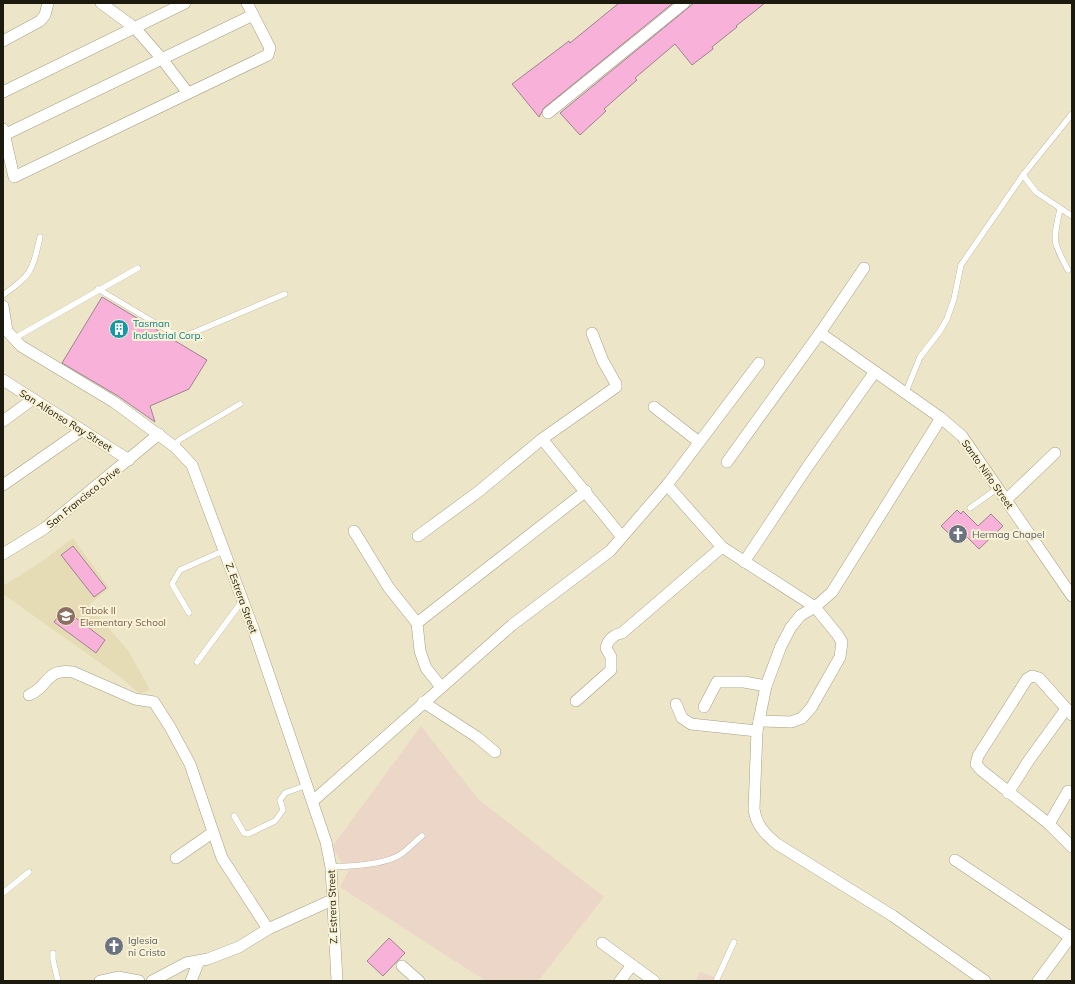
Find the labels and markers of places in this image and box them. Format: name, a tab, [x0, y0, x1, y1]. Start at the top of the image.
place label: Tasman Industrial Corp.	[133, 317, 203, 342]
building icon: Tasman Industrial Corp.	[108, 318, 130, 340]
church icon: Hermag Chapel	[947, 523, 969, 545]
place label: Hermag Chapel	[972, 528, 1045, 541]
place label: Tabok II Elementary School	[80, 604, 166, 629]
school or university icon: Tabok II Elementary School	[55, 605, 77, 627]
place label: Iglesia ni Cristo	[128, 934, 166, 959]
church icon: Iglesia ni Cristo	[103, 935, 125, 957]

